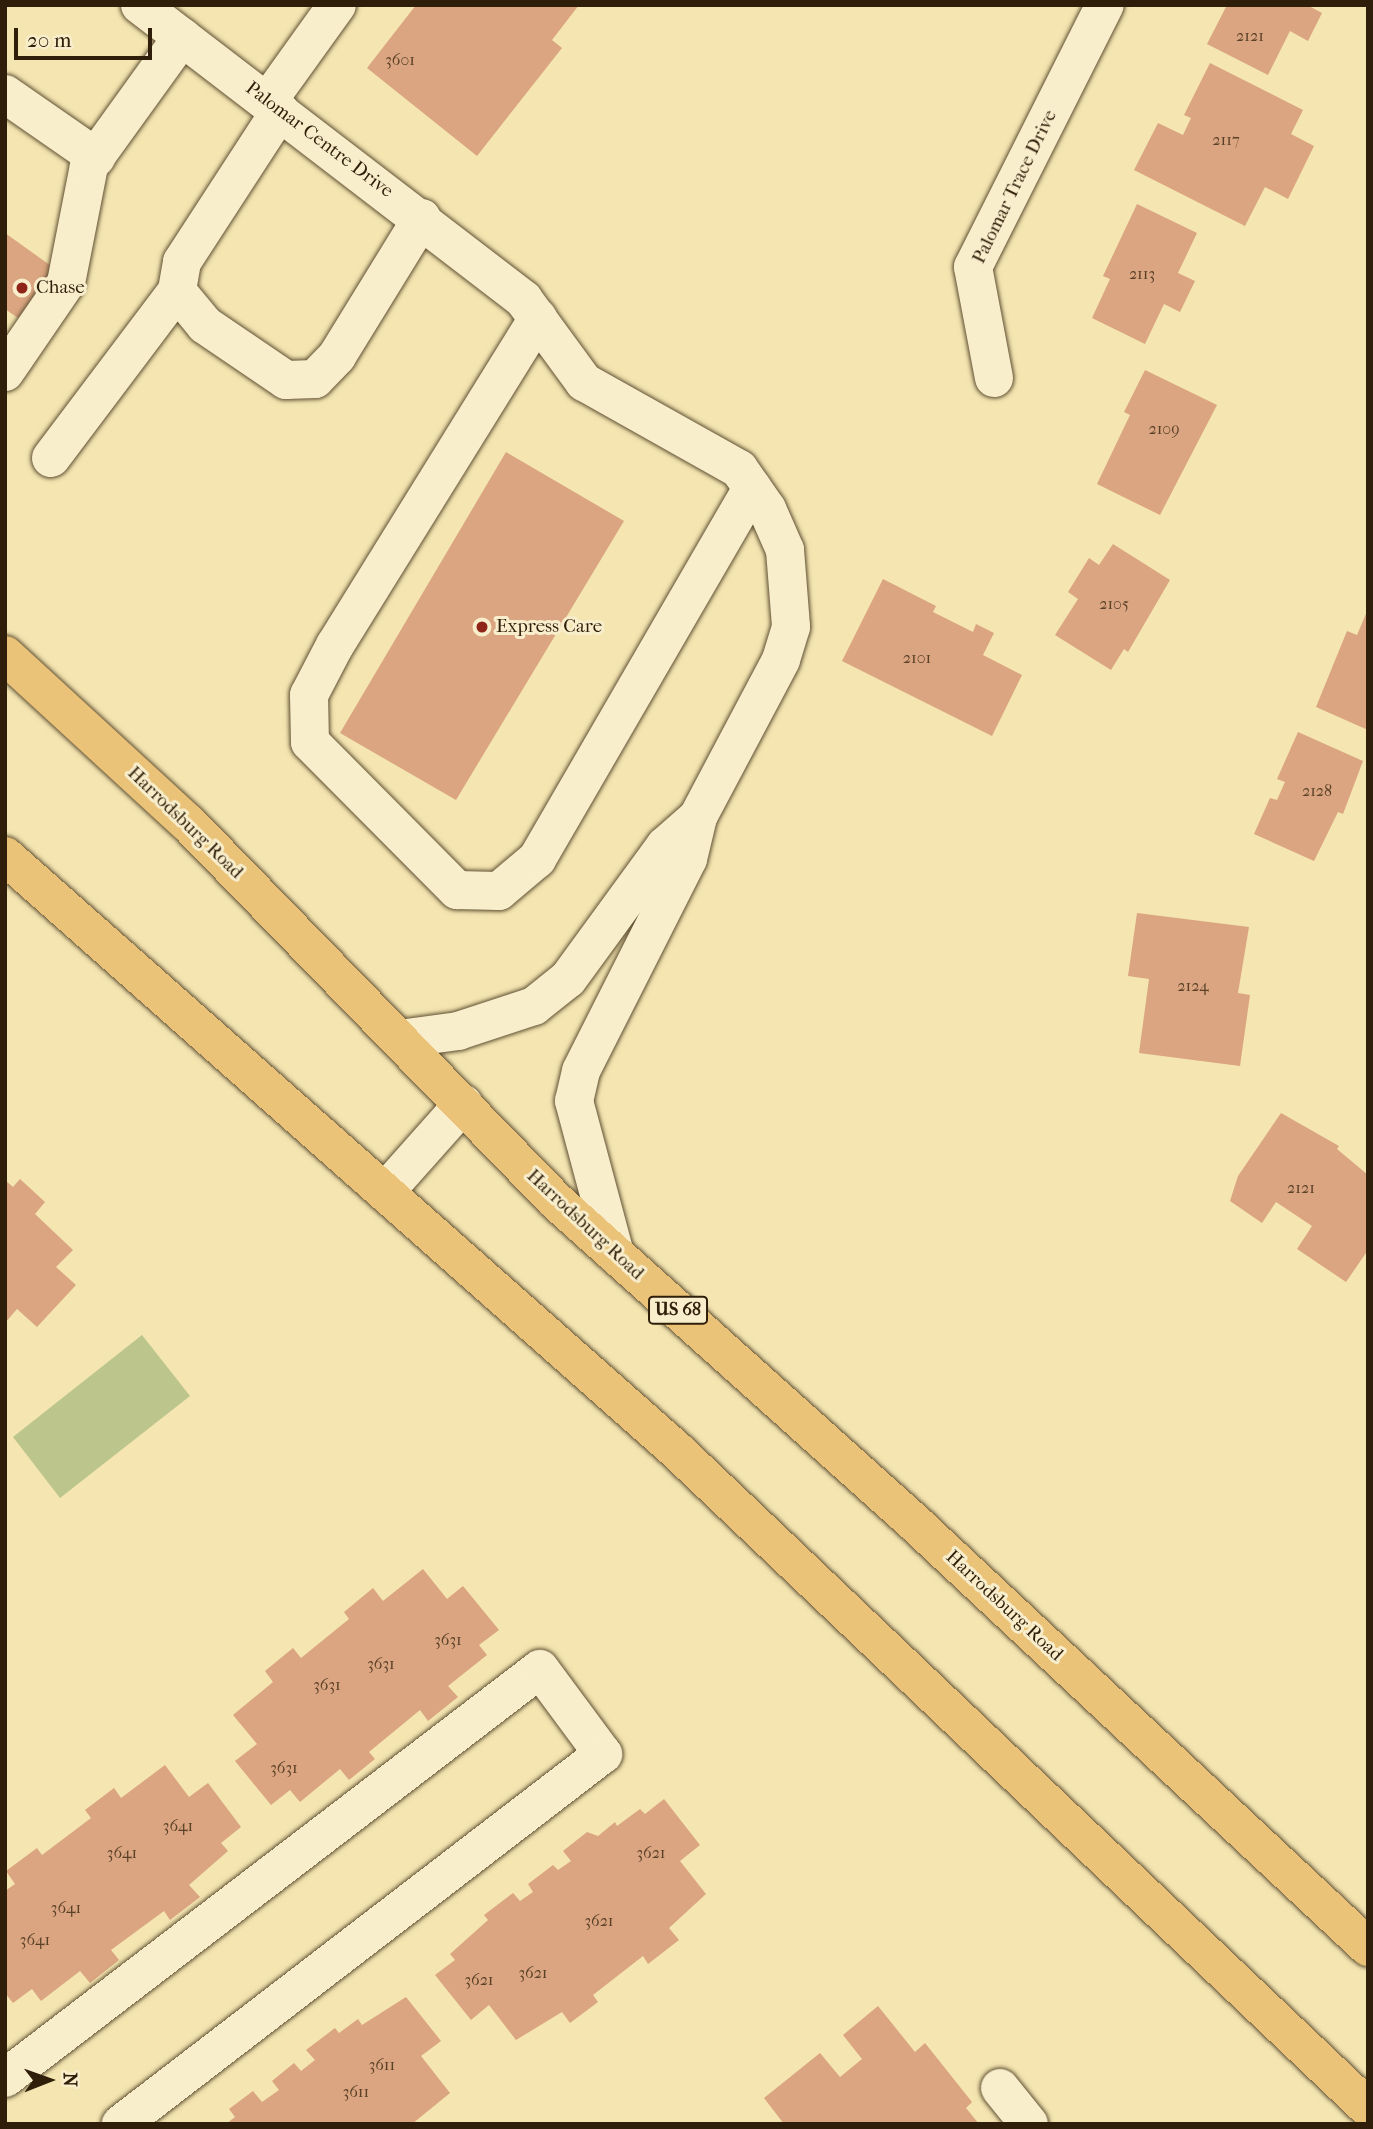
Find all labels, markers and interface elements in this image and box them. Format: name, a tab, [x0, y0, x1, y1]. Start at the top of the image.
scale bar	[18, 14, 156, 58]
house number: 2121	[1236, 26, 1264, 46]
text: 20 m	[27, 28, 71, 52]
house number: 3601	[385, 50, 415, 70]
street label: Palomar Centre Drive	[241, 77, 397, 203]
street label: Palomar Trace Drive	[968, 106, 1062, 268]
house number: 2117	[1212, 130, 1240, 150]
house number: 2113	[1129, 264, 1155, 284]
place label: Chase	[36, 277, 85, 299]
marker: Chase	[14, 280, 30, 296]
house number: 2109	[1148, 419, 1180, 439]
house number: 2105	[1099, 594, 1129, 614]
place label: Express Care	[496, 616, 602, 638]
marker: Express Care	[474, 619, 490, 635]
house number: 2101	[903, 648, 931, 668]
street label: Harrodsburg Road	[122, 762, 248, 884]
house number: 2128	[1302, 781, 1332, 801]
house number: 2124	[1177, 976, 1209, 996]
street label: Harrodsburg Road	[522, 1165, 648, 1285]
house number: 2121	[1287, 1178, 1315, 1198]
road number: US 68	[646, 1296, 710, 1324]
street label: Harrodsburg Road	[941, 1546, 1067, 1666]
house number: 3631	[434, 1630, 462, 1650]
house number: 3631	[367, 1654, 395, 1674]
house number: 3631	[313, 1675, 341, 1695]
house number: 3631	[270, 1758, 298, 1778]
house number: 3641	[163, 1816, 193, 1836]
house number: 3641	[107, 1843, 137, 1863]
house number: 3621	[636, 1843, 666, 1863]
house number: 3641	[51, 1898, 81, 1918]
house number: 3621	[584, 1911, 614, 1931]
house number: 3641	[20, 1930, 50, 1950]
house number: 3621	[518, 1963, 548, 1983]
house number: 3621	[464, 1970, 494, 1990]
north arrow	[14, 2045, 84, 2115]
house number: 3611	[369, 2055, 395, 2075]
text: N	[59, 2072, 81, 2087]
house number: 3611	[343, 2082, 369, 2102]

